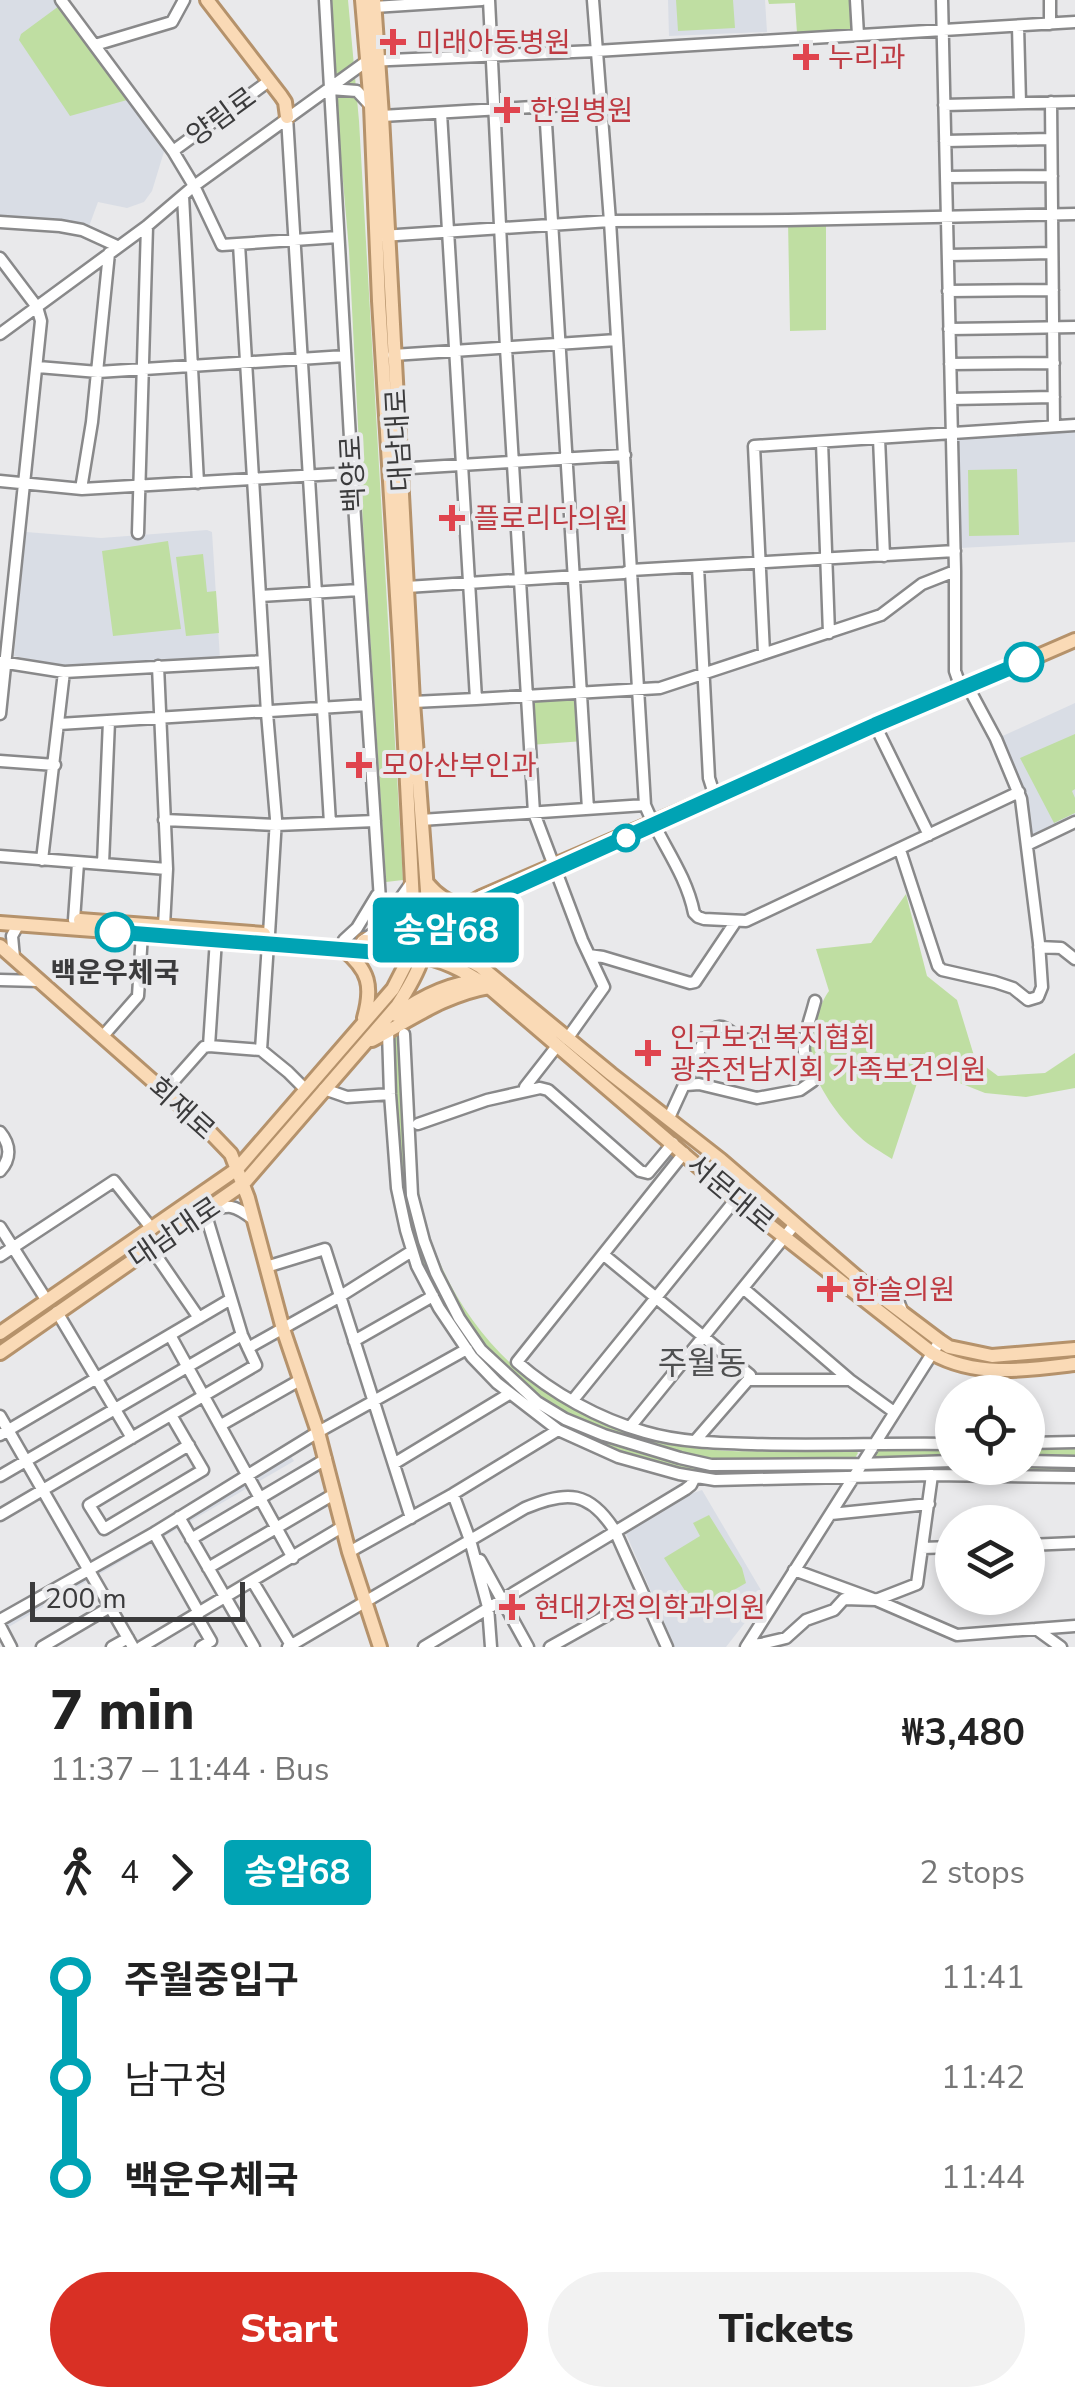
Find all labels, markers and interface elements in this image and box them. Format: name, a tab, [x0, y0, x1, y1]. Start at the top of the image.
place label: 미래아동병원	[416, 24, 571, 62]
marker: 미래아동병원	[380, 29, 406, 55]
place label: 누리과	[828, 39, 905, 77]
marker: 누리과	[793, 44, 819, 70]
street label: 양림로	[179, 79, 264, 155]
place label: 한일병원	[530, 92, 633, 130]
marker: 한일병원	[494, 97, 520, 123]
street label: 대남대로	[377, 388, 421, 492]
street label: 백양로	[332, 434, 374, 514]
place label: 플로리다의원	[474, 500, 629, 538]
marker: 플로리다의원	[439, 505, 465, 531]
unlabelled marker	[1005, 643, 1043, 681]
place label: 모아산부인과	[382, 747, 537, 785]
marker: 모아산부인과	[346, 752, 372, 778]
unlabelled marker	[613, 825, 639, 851]
line badge: 송암68	[376, 898, 516, 962]
text: 송암68	[393, 907, 499, 954]
marker: 백운우체국	[96, 913, 134, 951]
place label: 백운우체국	[51, 954, 179, 992]
place label: 인구보건복지협회 광주전남지회 가족보건의원	[670, 1019, 986, 1089]
marker: 인구보건복지협회 광주전남지회 가족보건의원	[635, 1040, 661, 1066]
street label: 회재로	[140, 1069, 223, 1149]
street label: 서문대로	[679, 1146, 782, 1241]
street label: 대남대로	[121, 1188, 228, 1277]
place label: 한솔의원	[852, 1271, 955, 1309]
marker: 한솔의원	[817, 1276, 843, 1302]
district label: 주월동	[658, 1342, 746, 1385]
map controls	[935, 1375, 1045, 1615]
button: locate	[935, 1375, 1045, 1485]
button: layers	[935, 1505, 1045, 1615]
scale bar	[30, 1577, 245, 1622]
text: 200 m	[45, 1580, 127, 1618]
place label: 현대가정의학과의원	[534, 1589, 766, 1627]
marker: 현대가정의학과의원	[499, 1594, 525, 1620]
text: 7 min	[50, 1673, 195, 1748]
text: ₩3,480	[902, 1707, 1025, 1758]
text: 11:37 – 11:44 · Bus	[50, 1748, 329, 1791]
icon: walk	[50, 1845, 105, 1900]
icon: forward	[154, 1845, 209, 1900]
text: 송암68	[244, 1849, 351, 1896]
text: 4	[120, 1851, 139, 1894]
text: 2 stops	[919, 1851, 1025, 1894]
text: 주월중입구	[124, 1955, 299, 2006]
text: 11:41	[941, 1956, 1025, 1999]
text: 남구청	[124, 2055, 229, 2106]
text: 11:42	[941, 2056, 1025, 2099]
text: 백운우체국	[124, 2155, 299, 2206]
text: 11:44	[941, 2156, 1025, 2199]
button: Start	[50, 2272, 528, 2387]
button: Tickets	[548, 2272, 1025, 2387]

